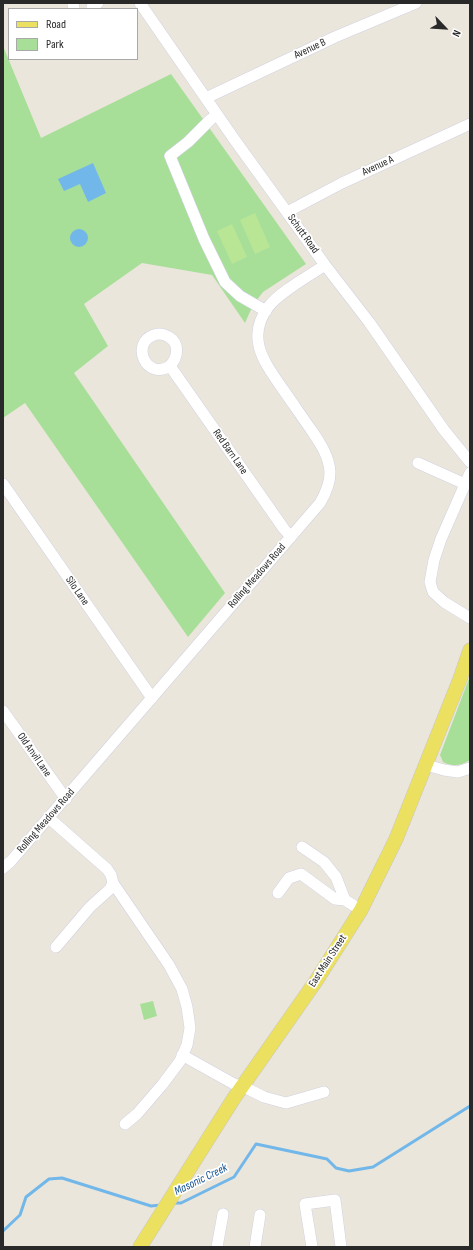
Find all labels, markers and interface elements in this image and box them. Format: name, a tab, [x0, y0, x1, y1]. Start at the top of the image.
legend	[8, 8, 138, 60]
north arrow	[425, 8, 465, 48]
text: Road	[46, 17, 66, 32]
text: N	[449, 28, 463, 39]
street label: Avenue B	[292, 36, 328, 62]
text: Park	[46, 37, 64, 52]
street label: Avenue A	[360, 153, 396, 179]
street label: Schutt Road	[284, 212, 322, 256]
street label: Red Barn Lane	[210, 427, 250, 477]
street label: Rolling Meadows Road	[225, 541, 289, 611]
street label: Silo Lane	[62, 574, 92, 608]
street label: Old Anvil Lane	[14, 730, 54, 780]
street label: Rolling Meadows Road	[14, 786, 78, 856]
street label: East Main Street	[306, 932, 350, 990]
water label: Masonic Creek	[172, 1161, 230, 1199]

